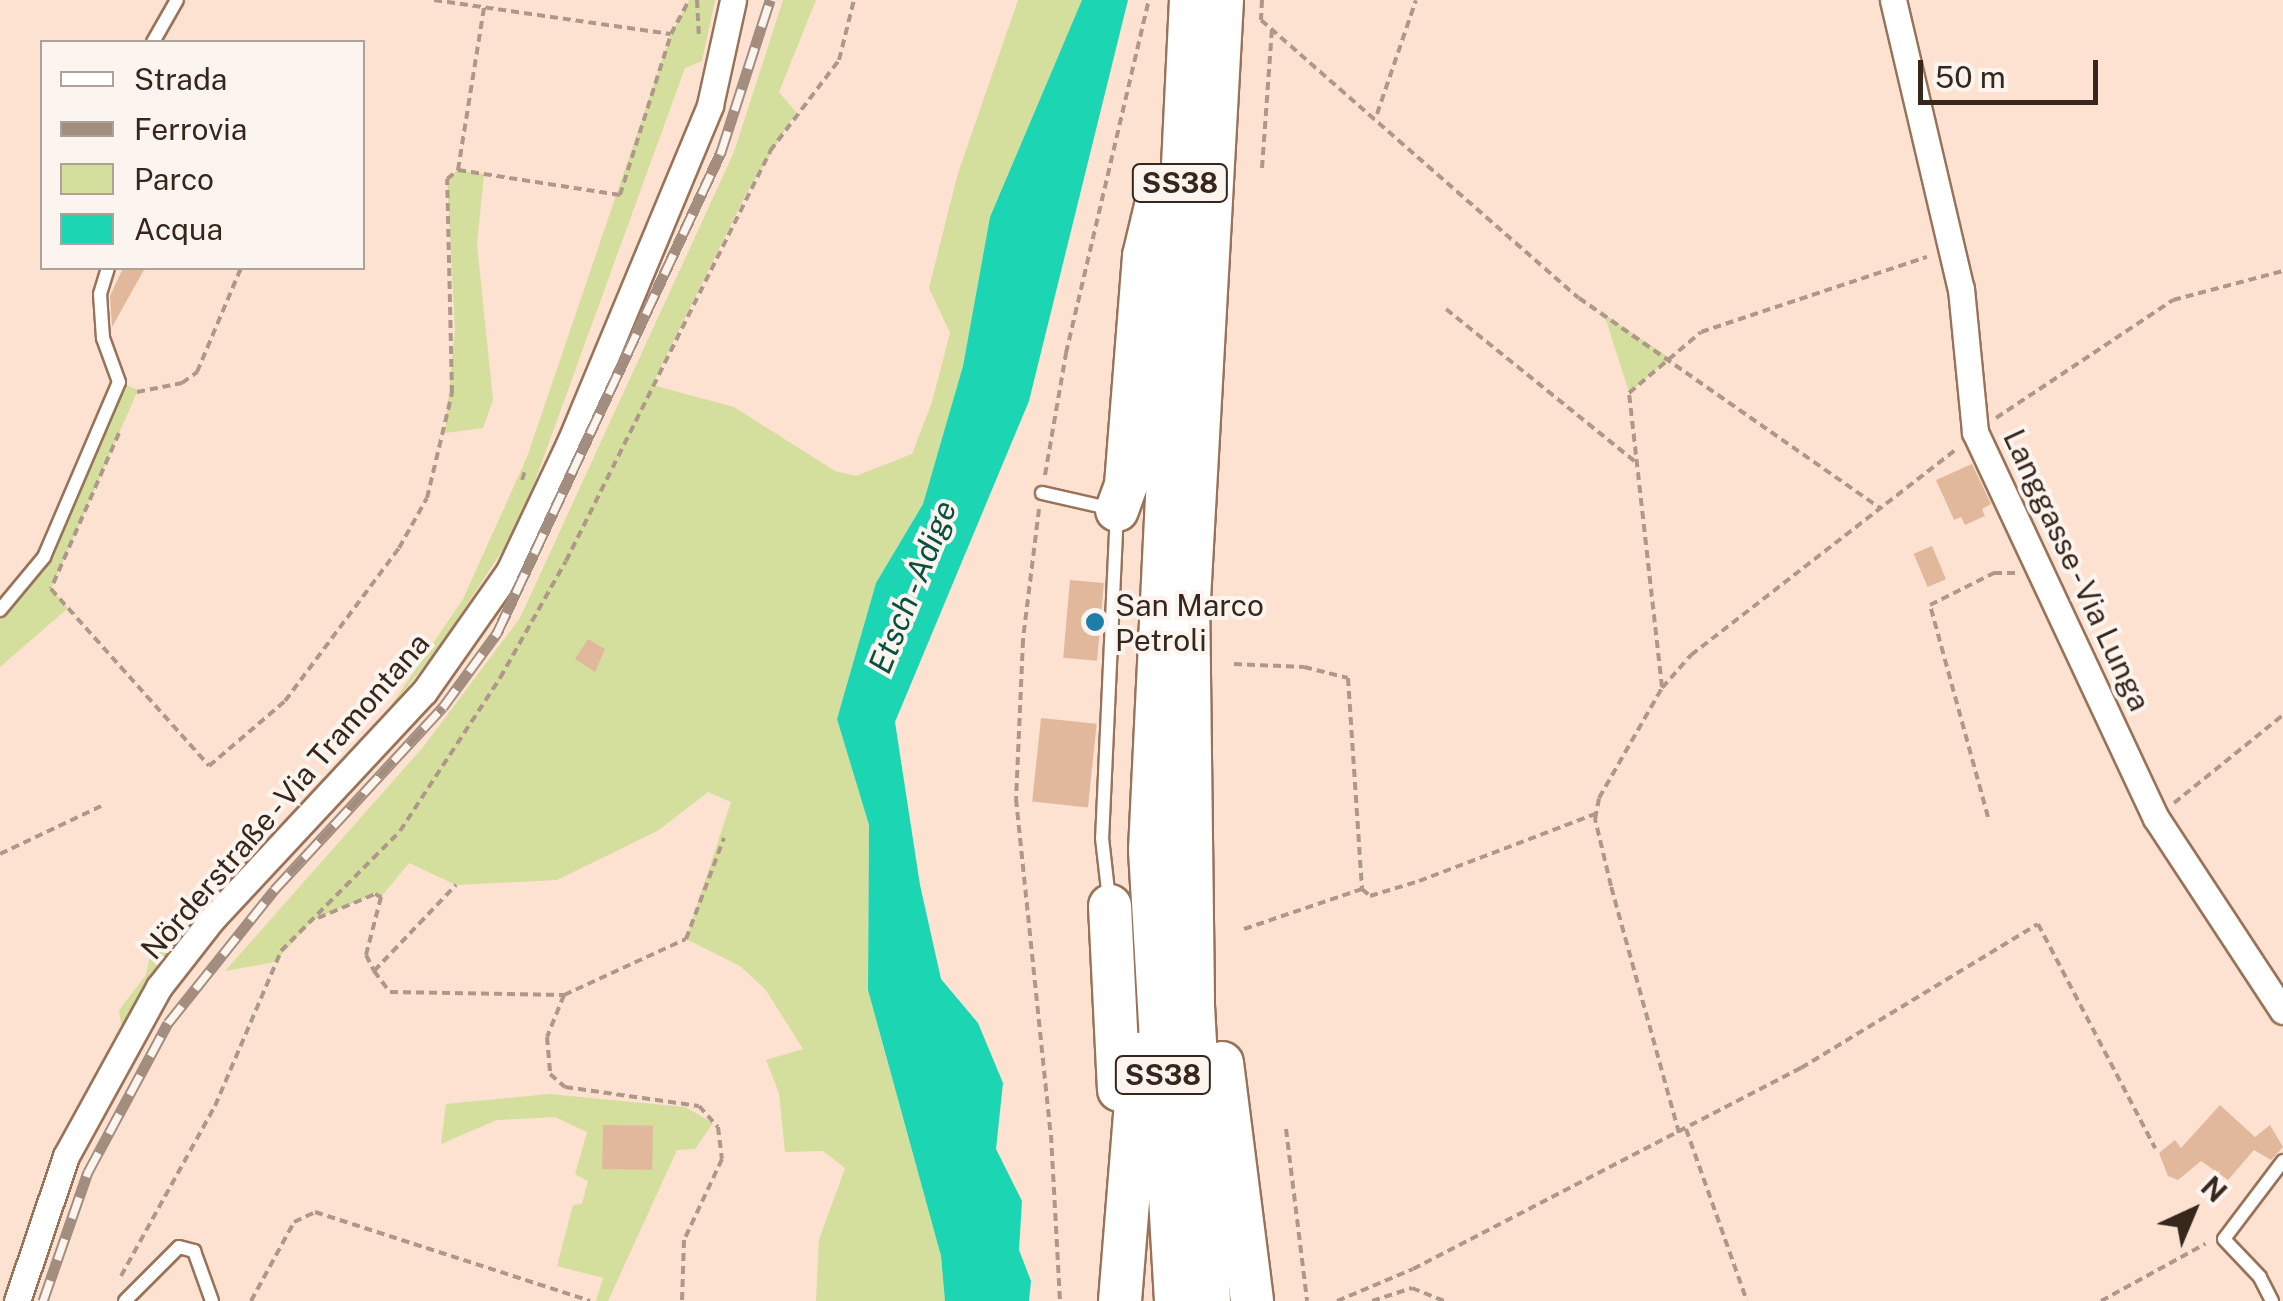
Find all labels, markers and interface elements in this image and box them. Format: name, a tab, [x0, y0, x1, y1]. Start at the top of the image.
legend	[40, 40, 365, 270]
scale bar	[1923, 40, 2103, 102]
text: 50 m	[1935, 59, 2006, 95]
text: Strada	[134, 61, 227, 97]
text: Ferrovia	[134, 111, 247, 147]
road number: SS38	[1130, 160, 1230, 206]
text: Parco	[134, 161, 214, 197]
text: Acqua	[134, 211, 223, 247]
street label: Langgasse - Via Lunga	[1994, 419, 2160, 721]
water label: Etsch - Adige	[859, 491, 967, 683]
place label: San Marco Petroli	[1115, 587, 1264, 658]
marker: San Marco Petroli	[1084, 611, 1106, 633]
street label: Nörderstraße - Via Tramontana	[130, 622, 440, 970]
road number: SS38	[1113, 1052, 1213, 1098]
north arrow	[2143, 1161, 2243, 1261]
text: N	[2195, 1170, 2234, 1209]

